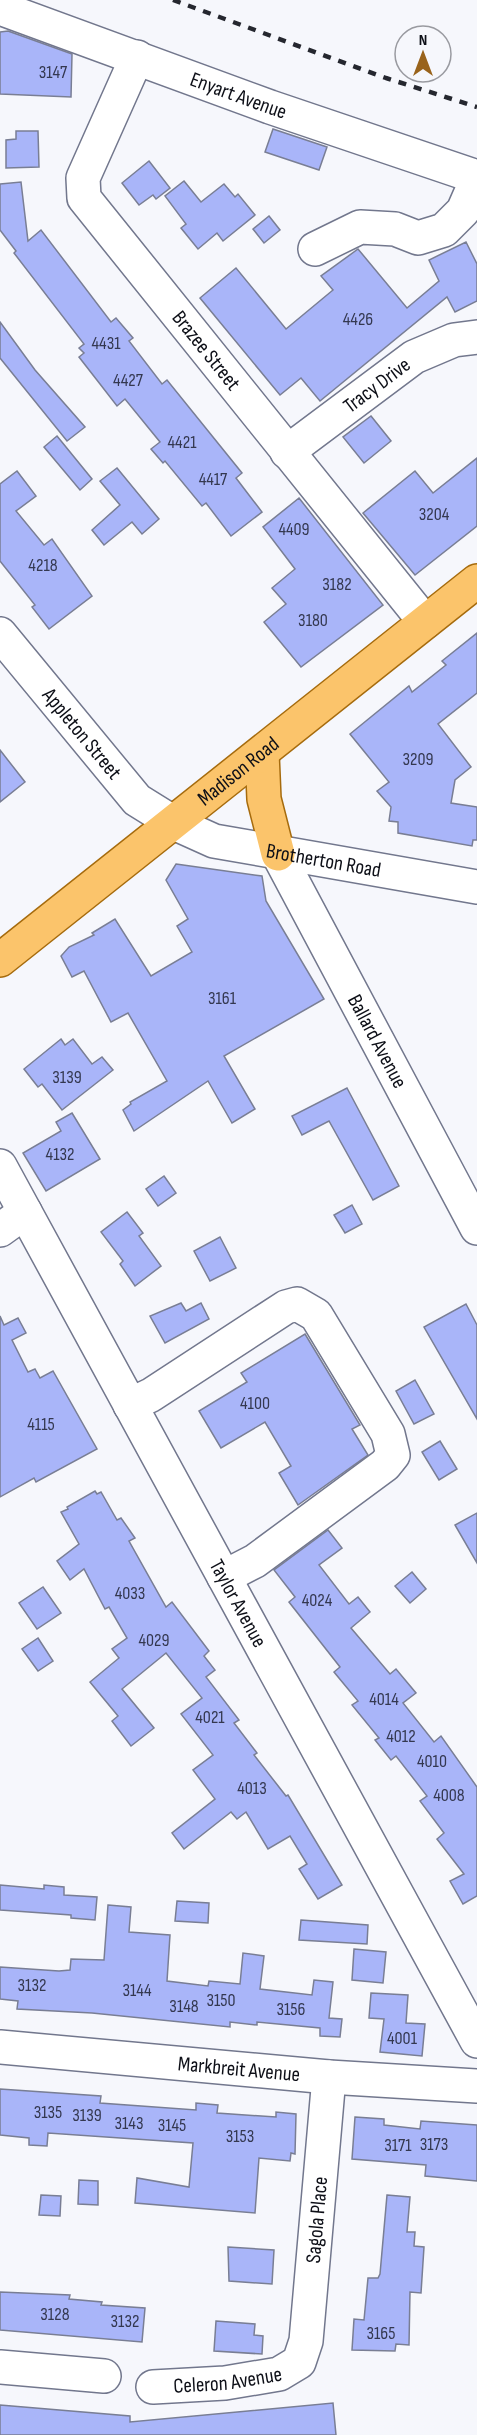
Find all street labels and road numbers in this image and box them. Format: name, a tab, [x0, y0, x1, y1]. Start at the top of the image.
street label: Enyart Avenue	[187, 66, 290, 124]
street label: Brazee Street	[167, 305, 246, 395]
street label: Tracy Drive	[338, 352, 415, 418]
street label: Appleton Street	[37, 682, 127, 784]
street label: Madison Road	[192, 731, 284, 811]
street label: Brotherton Road	[264, 838, 383, 883]
street label: Ballard Avenue	[342, 990, 413, 1092]
street label: Taylor Avenue	[204, 1555, 272, 1652]
street label: Markbreit Avenue	[177, 2051, 301, 2087]
street label: Sagola Place	[300, 2175, 333, 2264]
street label: Celeron Avenue	[173, 2361, 284, 2398]

